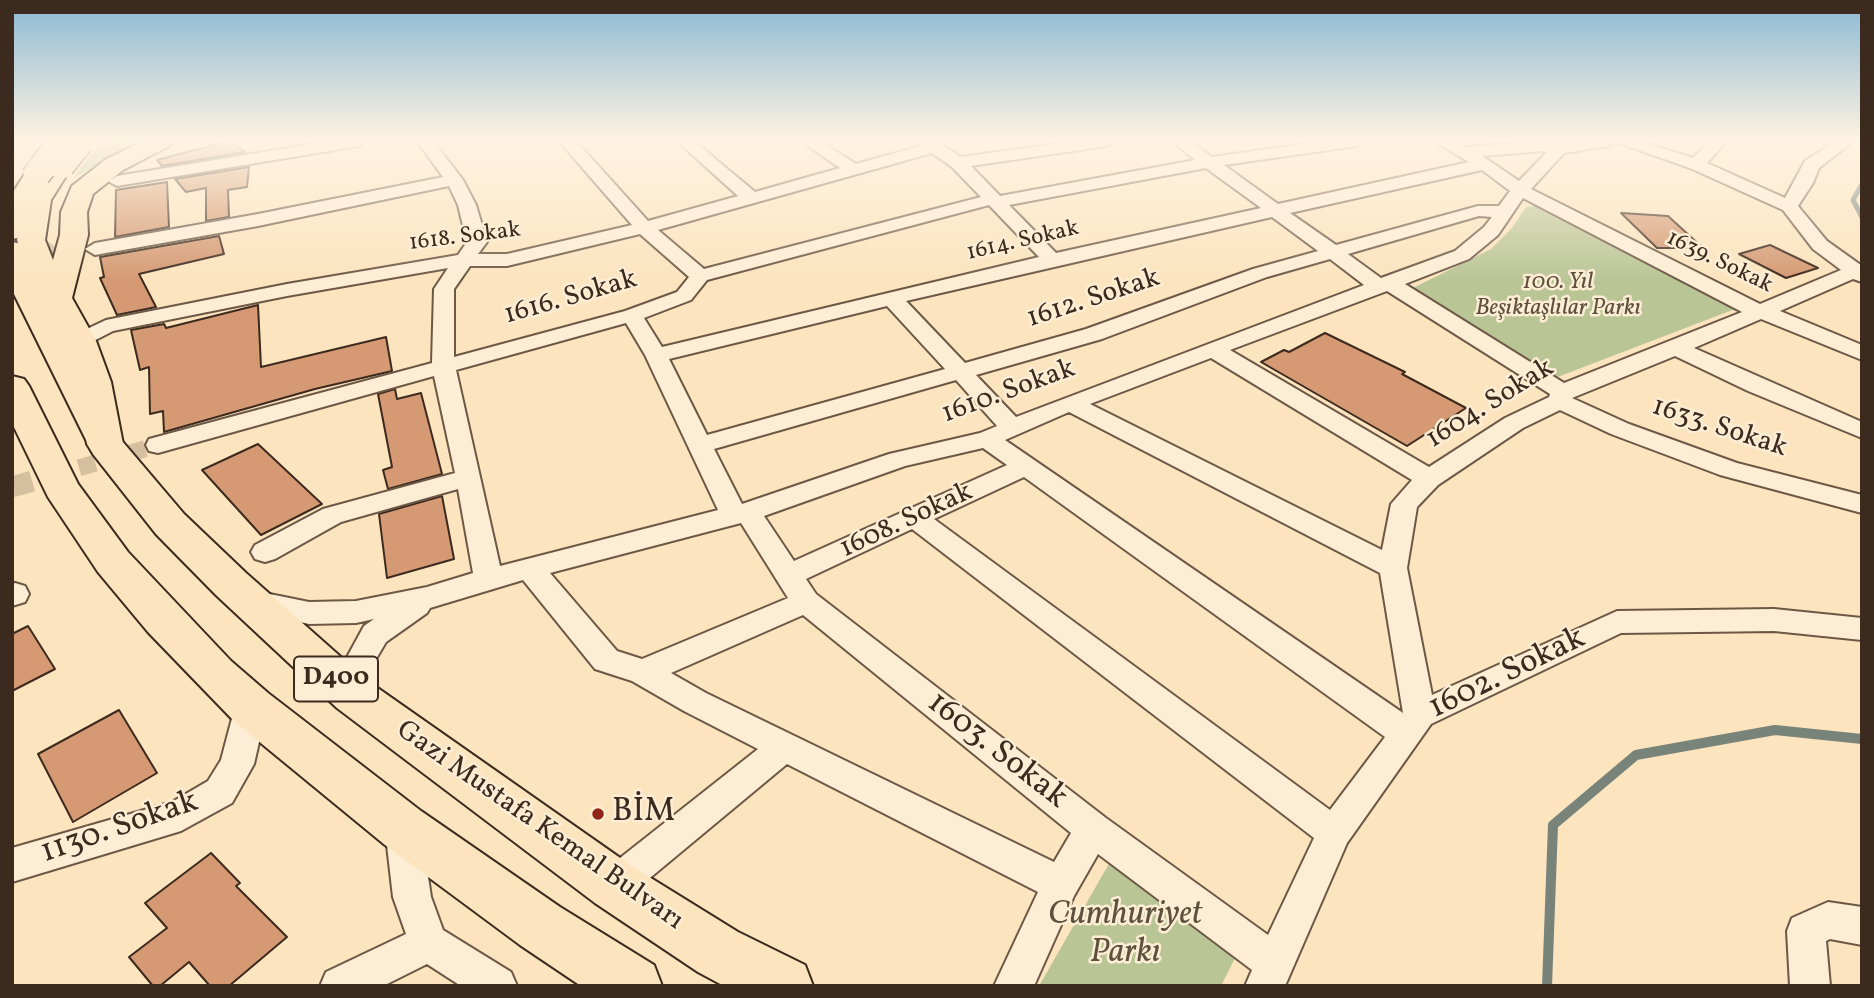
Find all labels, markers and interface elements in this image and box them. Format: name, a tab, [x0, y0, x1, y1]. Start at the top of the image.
street label: 1614. Sokak	[964, 216, 1082, 268]
street label: 1618. Sokak	[408, 217, 522, 259]
street label: 1639. Sokak	[1661, 225, 1777, 301]
street label: 1612. Sokak	[1023, 263, 1165, 337]
street label: 1616. Sokak	[501, 264, 641, 334]
park label: 100. Yıl Beşiktaşlılar Parkı	[1476, 270, 1640, 324]
street label: 1604. Sokak	[1421, 352, 1561, 458]
street label: 1610. Sokak	[938, 353, 1080, 433]
street label: 1633. Sokak	[1647, 391, 1791, 467]
street label: 1608. Sokak	[835, 477, 979, 567]
street label: 1602. Sokak	[1423, 620, 1593, 730]
road number: D400	[294, 656, 378, 702]
street label: 1603. Sokak	[918, 685, 1074, 819]
street label: Gazi Mustafa Kemal Bulvarı	[389, 715, 689, 939]
street label: 1130. Sokak	[36, 784, 204, 874]
place label: BİM	[612, 794, 675, 834]
marker: BİM	[590, 806, 606, 822]
park label: Cumhuriyet Parkı	[1048, 897, 1202, 975]

